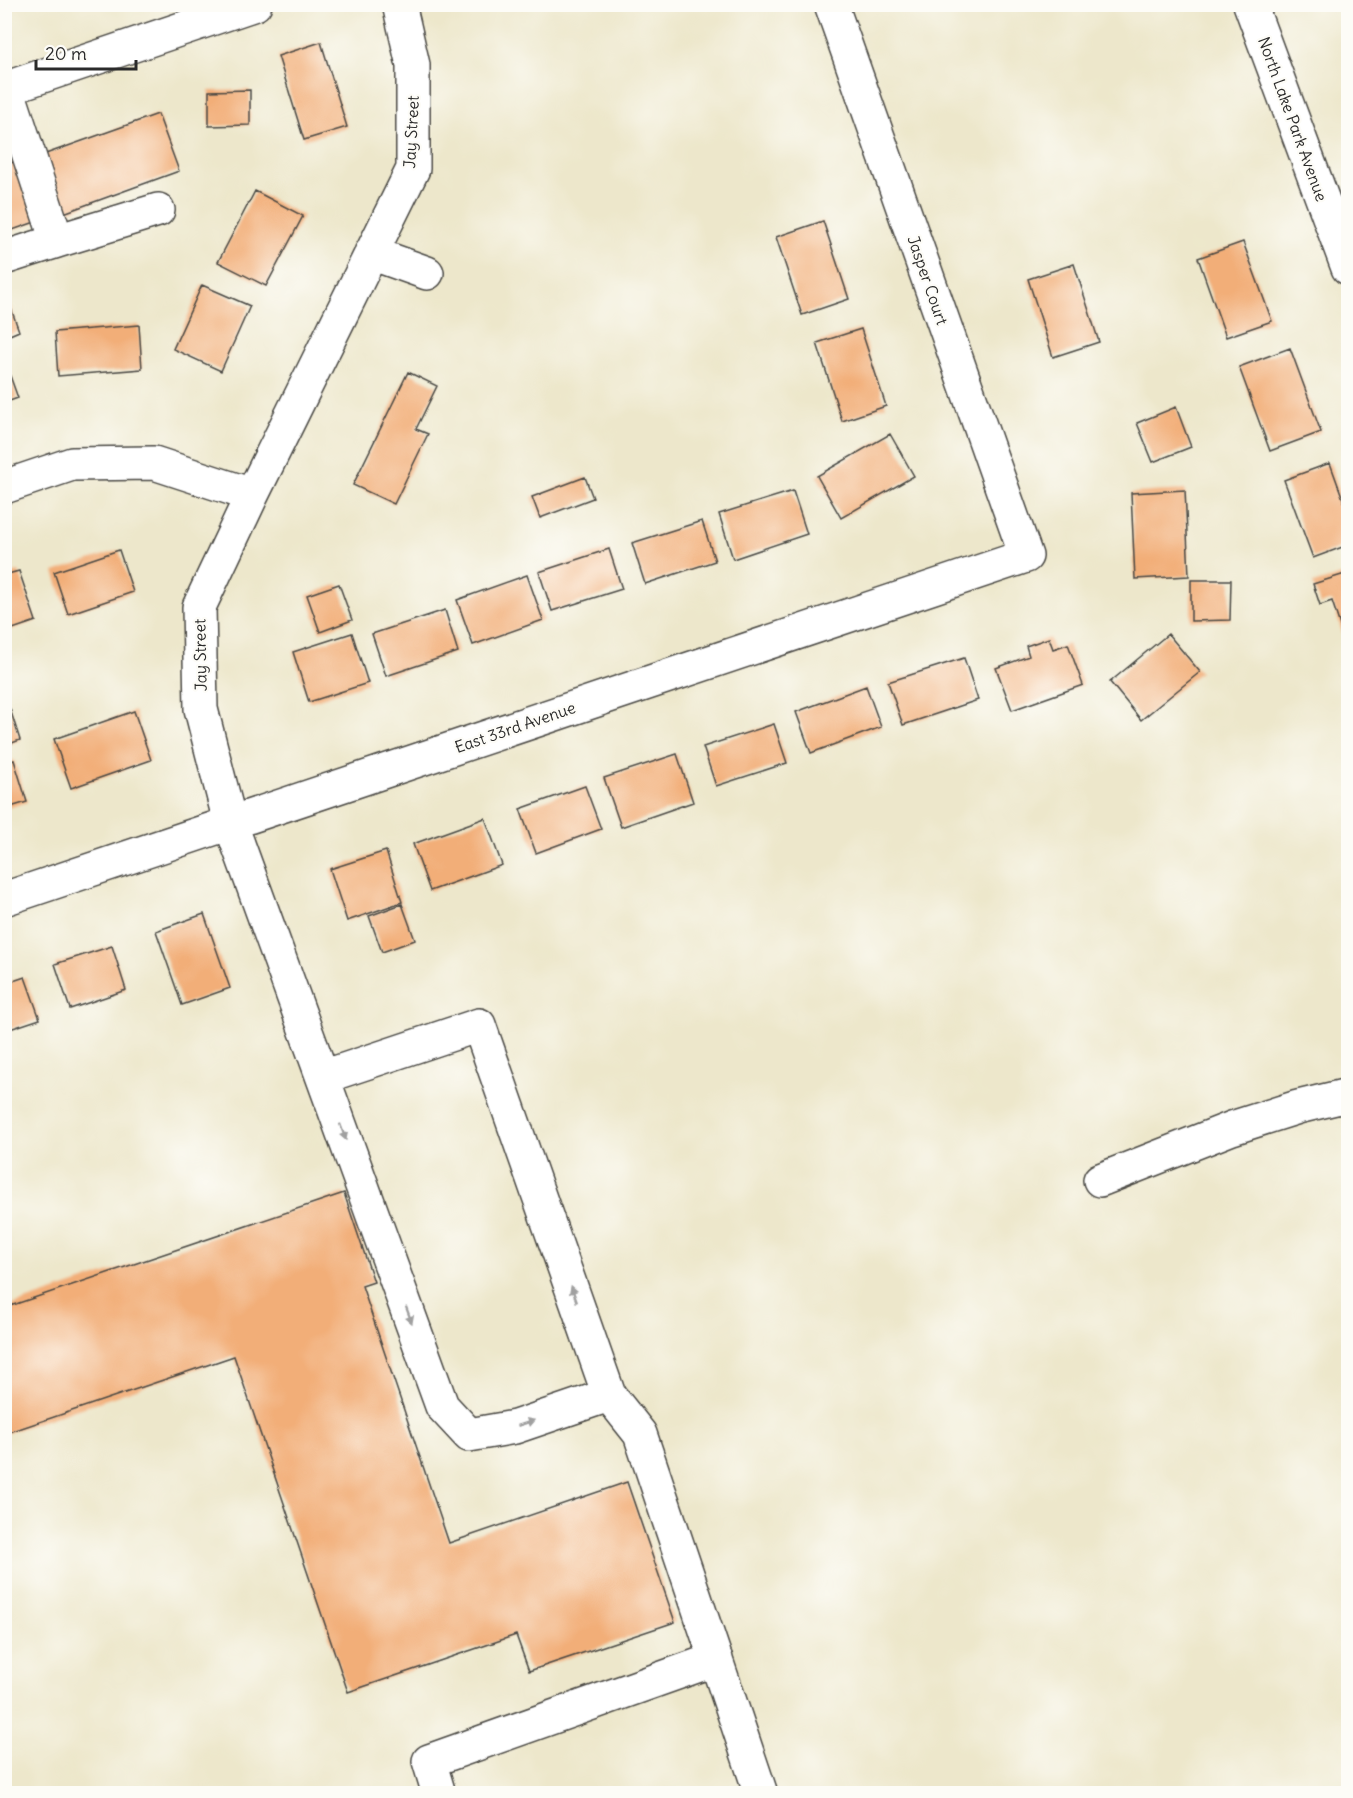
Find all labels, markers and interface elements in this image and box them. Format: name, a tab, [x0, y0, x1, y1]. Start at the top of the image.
scale bar	[36, 33, 136, 71]
street label: North Lake Park Avenue	[1254, 34, 1332, 204]
text: 20 m	[45, 42, 87, 65]
street label: Jay Street	[399, 95, 423, 169]
street label: Jasper Court	[903, 233, 953, 328]
street label: Jay Street	[189, 618, 211, 692]
street label: East 33rd Avenue	[452, 697, 578, 757]
one-way arrow	[338, 1123, 348, 1141]
one-way arrow	[568, 1285, 578, 1303]
one-way arrow	[405, 1306, 415, 1324]
one-way arrow	[517, 1418, 535, 1427]

